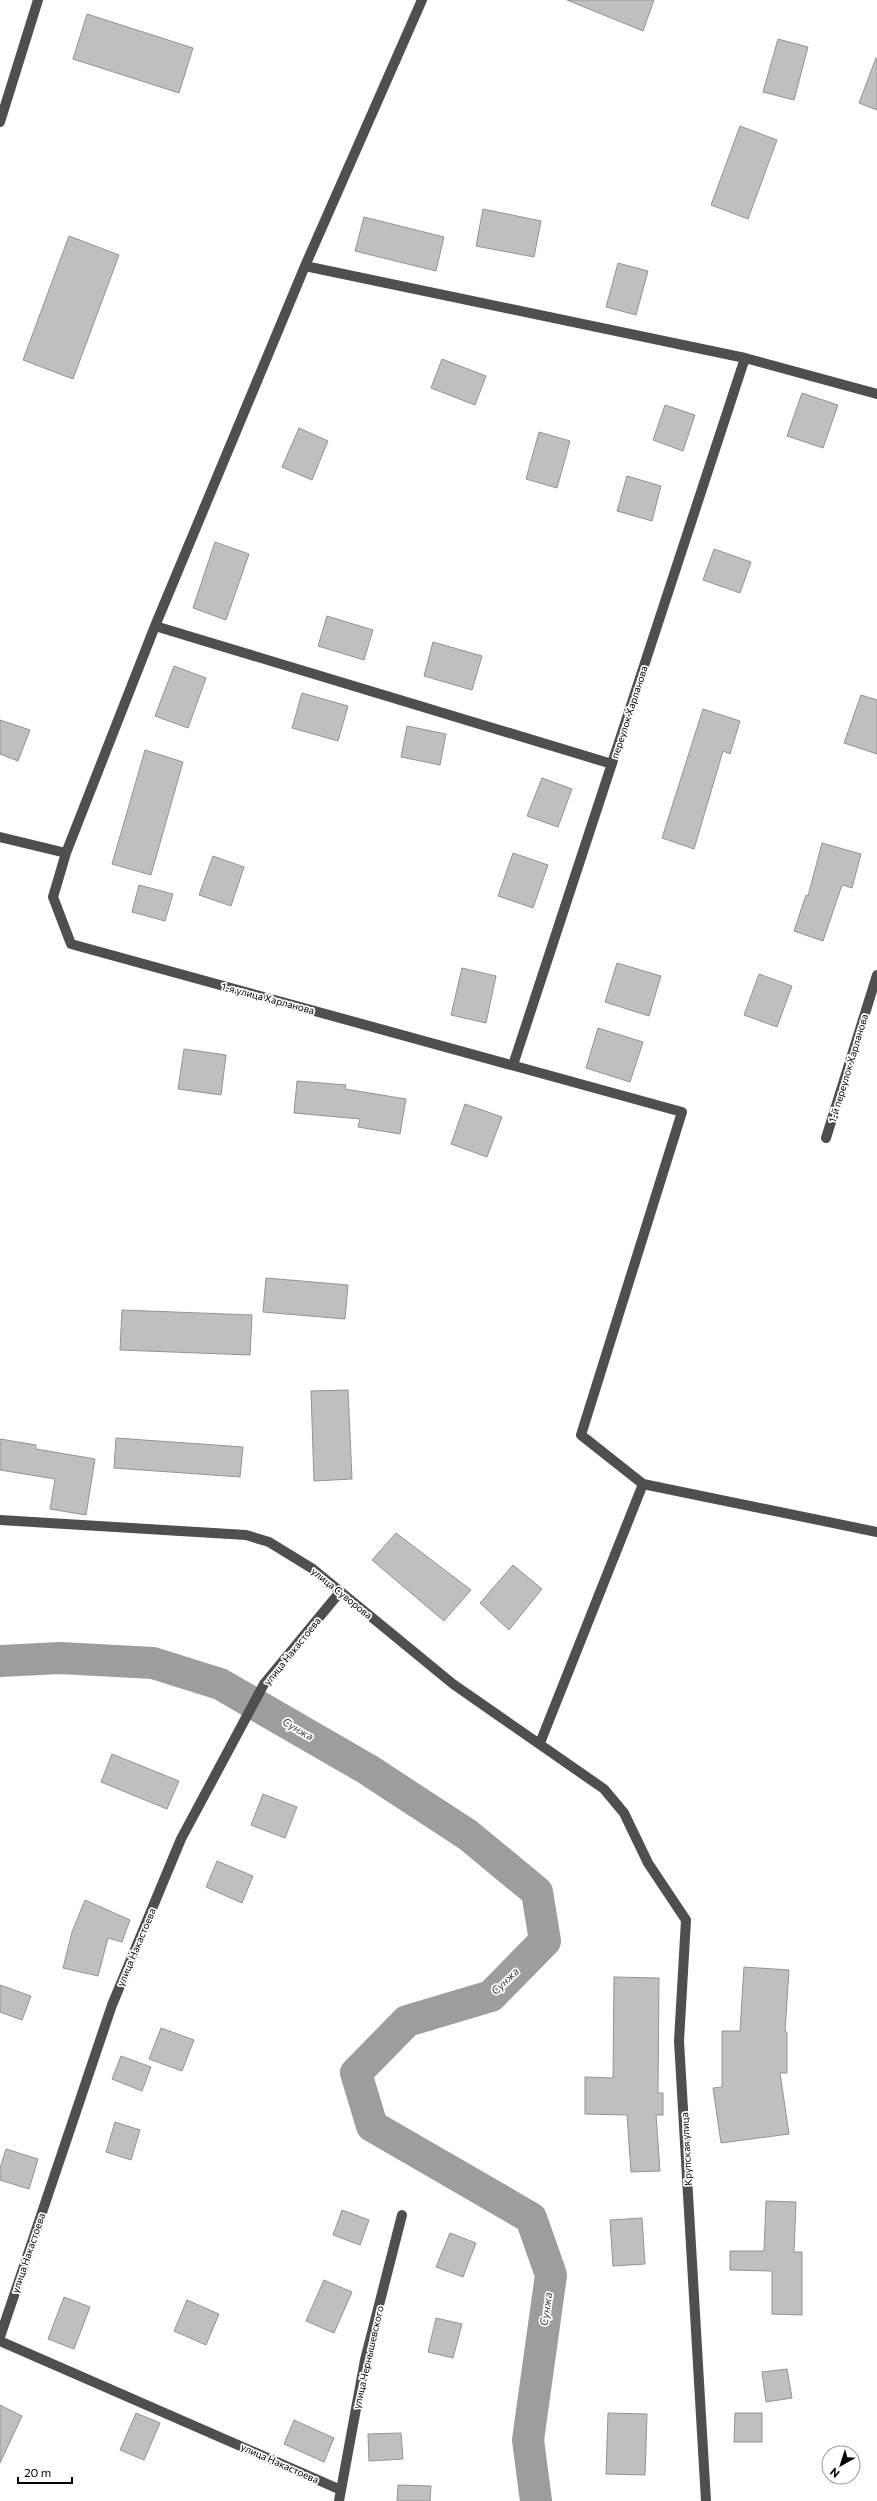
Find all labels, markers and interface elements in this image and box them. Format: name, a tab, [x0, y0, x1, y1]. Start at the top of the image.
street label: переулок Харланова	[608, 664, 650, 760]
street label: 1-я улица Харланова	[220, 980, 316, 1016]
street label: 1-й переулок Харланова	[826, 1012, 870, 1124]
street label: улица Суворова	[309, 1565, 375, 1621]
street label: улица Накастоева	[261, 1615, 323, 1687]
water label: Сунжа	[280, 1715, 316, 1743]
street label: улица Накастоева	[114, 1906, 158, 1988]
water label: Сунжа	[488, 1964, 521, 1997]
street label: Крупская улица	[678, 2112, 694, 2186]
street label: улица Накастоева	[9, 2211, 47, 2295]
water label: Сунжа	[537, 2291, 554, 2327]
street label: улица Чернышевского	[350, 2304, 386, 2410]
street label: улица Накастоева	[239, 2440, 321, 2486]
north arrow	[821, 2445, 861, 2485]
scale bar	[18, 2459, 72, 2485]
text: 20 m	[24, 2465, 51, 2479]
text: N	[827, 2466, 842, 2481]

